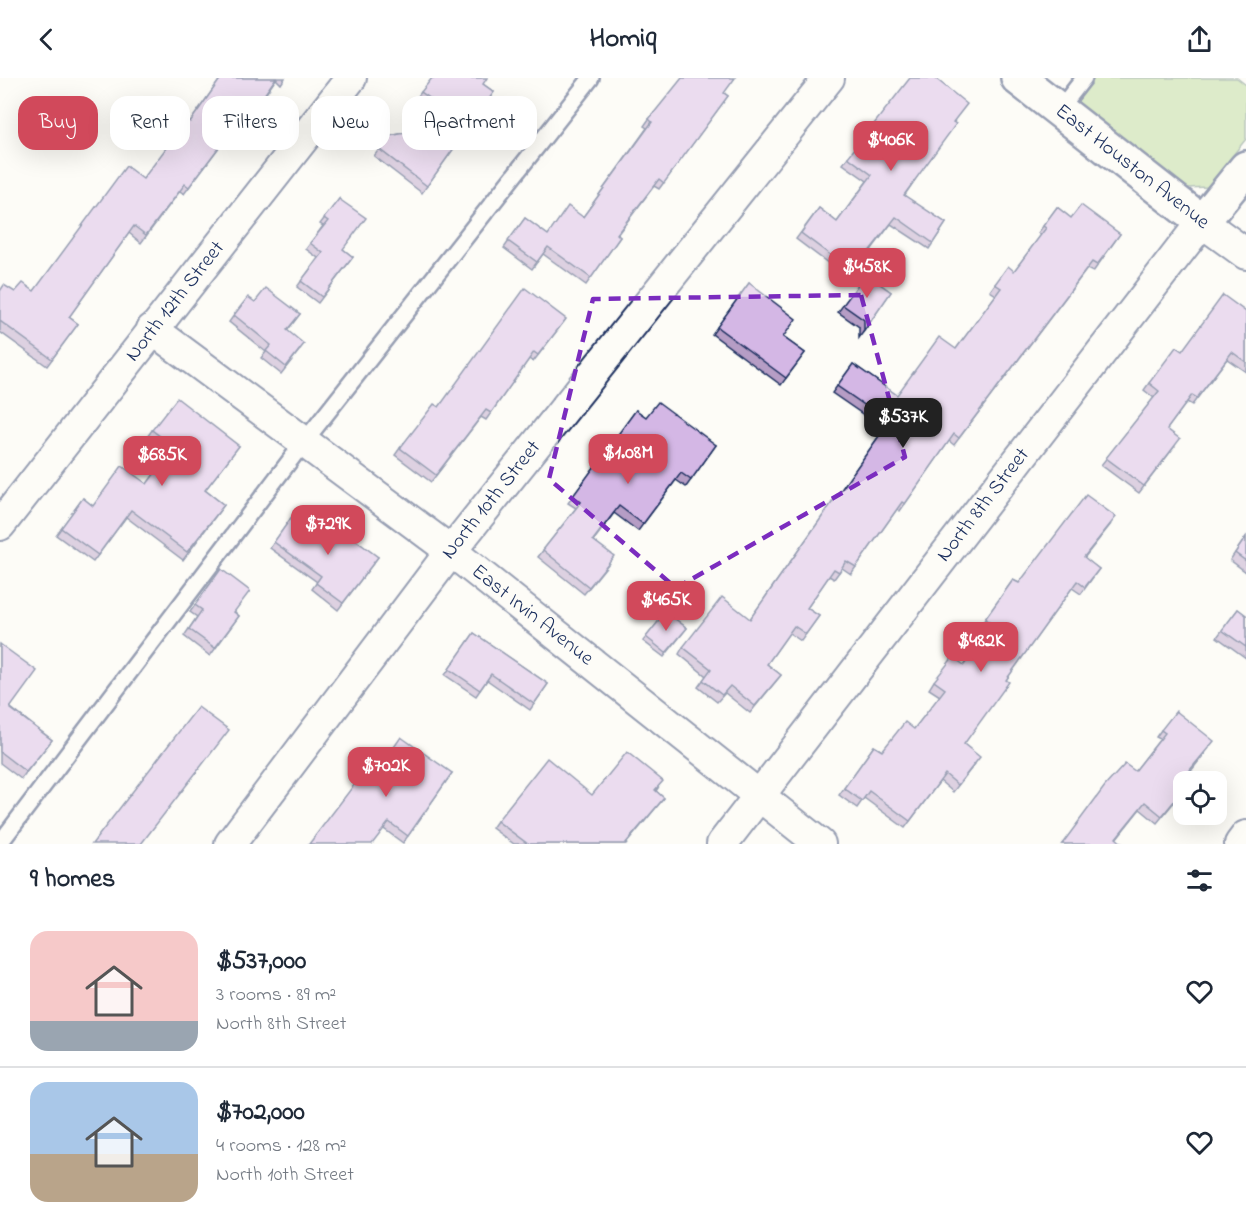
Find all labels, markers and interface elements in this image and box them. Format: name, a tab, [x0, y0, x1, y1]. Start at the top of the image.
text: Homiq	[590, 20, 656, 59]
icon: back	[30, 23, 63, 56]
icon: share	[1183, 23, 1216, 56]
chip: Buy	[18, 96, 98, 150]
chip: Rent	[110, 96, 190, 150]
chip: Filters	[202, 96, 299, 150]
chip: New	[311, 96, 390, 150]
chip: Apartment	[402, 96, 537, 150]
street label: East Houston Avenue	[1048, 97, 1216, 237]
pin: $406K	[849, 121, 933, 172]
text: $406K	[867, 126, 915, 155]
street label: North 12th Street	[118, 235, 232, 368]
pin: $458K	[825, 248, 909, 299]
text: $458K	[843, 253, 891, 282]
pin: $537K	[861, 398, 945, 449]
text: $537K	[878, 403, 928, 432]
street label: North 10th Street	[435, 434, 549, 566]
pin: $1.08M	[579, 434, 677, 485]
pin: $685K	[120, 436, 204, 487]
text: $1.08M	[603, 439, 653, 468]
text: $685K	[137, 441, 187, 470]
street label: North 8th Street	[930, 442, 1037, 569]
pin: $729K	[286, 505, 370, 556]
text: $729K	[305, 510, 351, 539]
street label: East Irvin Avenue	[465, 557, 600, 674]
pin: $465K	[624, 581, 708, 632]
text: $465K	[641, 586, 691, 615]
pin: $482K	[939, 622, 1023, 673]
text: $482K	[957, 627, 1005, 656]
pin: $702K	[344, 747, 428, 798]
text: $702K	[362, 752, 410, 781]
map controls	[1173, 771, 1227, 825]
button: locate	[1173, 771, 1227, 825]
text: 9 homes	[30, 861, 115, 899]
icon: filters	[1183, 864, 1216, 897]
text: $537,000	[216, 943, 306, 981]
icon: home	[78, 955, 150, 1027]
icon: heart	[1183, 975, 1216, 1008]
text: 3 rooms · 89 m²	[216, 981, 336, 1010]
text: North 8th Street	[216, 1010, 346, 1039]
text: $702,000	[216, 1094, 305, 1132]
icon: home	[78, 1106, 150, 1178]
icon: heart	[1183, 1126, 1216, 1159]
text: 4 rooms · 128 m²	[216, 1132, 346, 1161]
text: North 10th Street	[216, 1161, 354, 1190]

